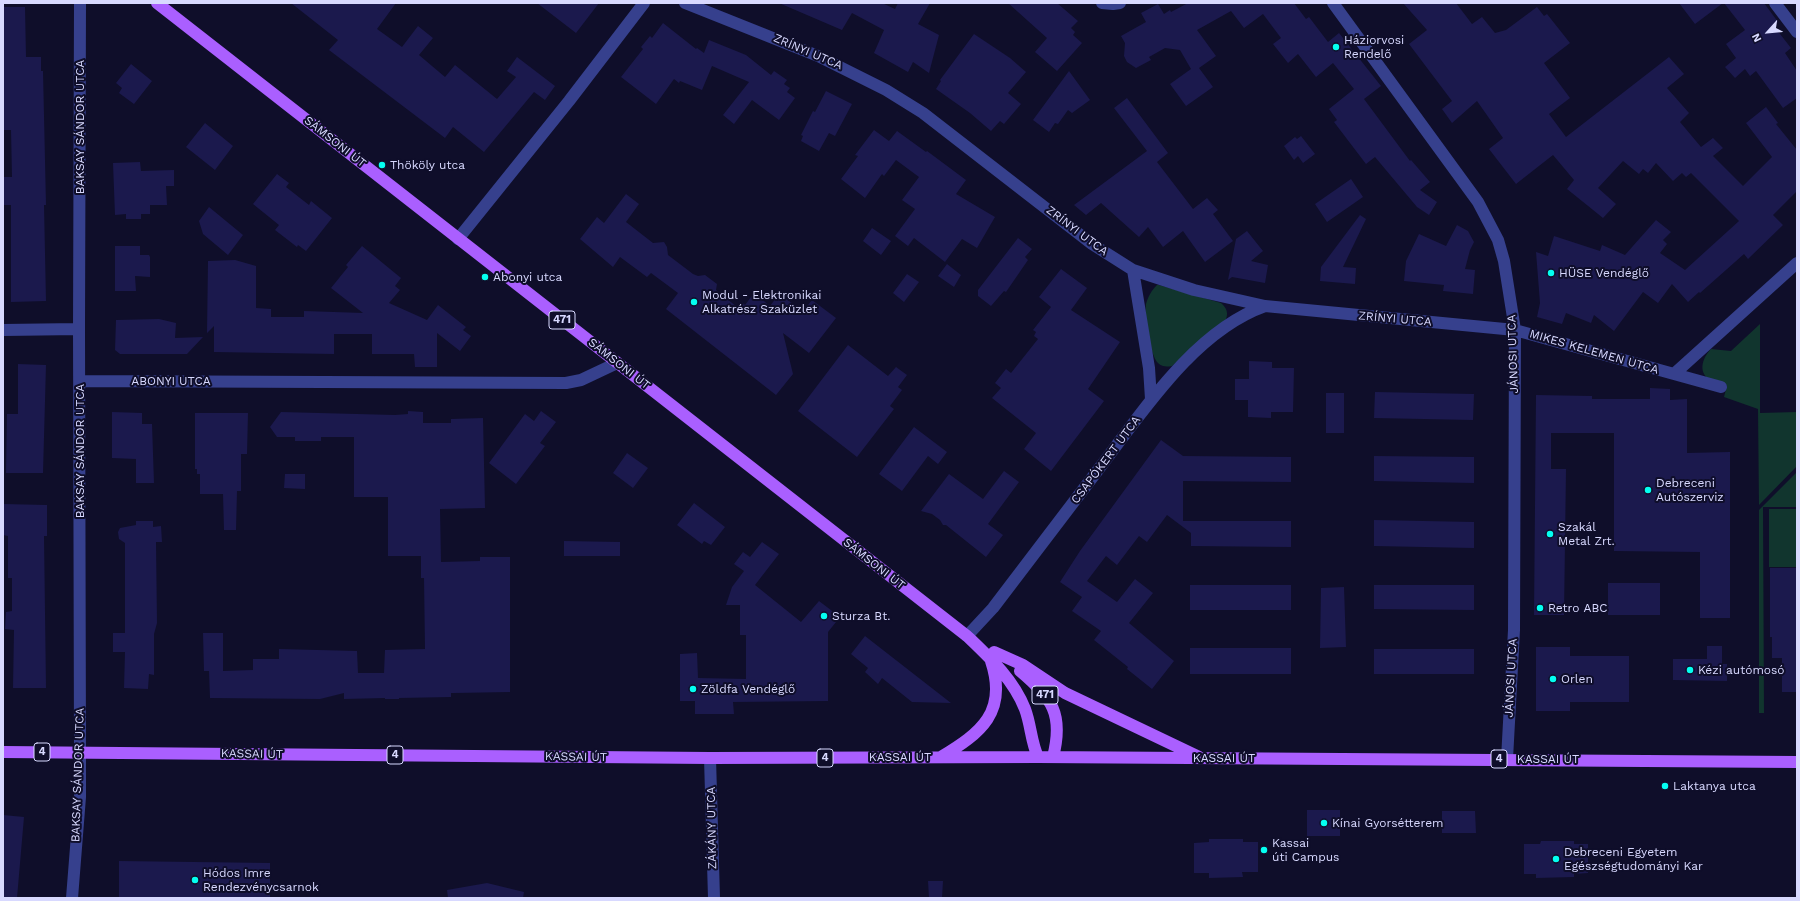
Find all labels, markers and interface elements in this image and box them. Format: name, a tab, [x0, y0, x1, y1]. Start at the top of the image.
north arrow	[1748, 12, 1788, 52]
street label: ZRÍNYI UTCA	[771, 31, 845, 73]
text: N	[1749, 31, 1765, 44]
place label: Háziorvosi Rendelő	[1344, 33, 1404, 61]
marker: Háziorvosi Rendelő	[1331, 42, 1341, 52]
street label: BAKSAY SÁNDOR UTCA	[73, 60, 87, 194]
street label: SÁMSONI ÚT	[301, 113, 369, 171]
place label: Thököly utca	[390, 158, 465, 172]
marker: Thököly utca	[377, 160, 387, 170]
street label: ZRÍNYI UTCA	[1043, 203, 1111, 259]
place label: HÜSE Vendéglő	[1559, 266, 1649, 280]
marker: HÜSE Vendéglő	[1546, 268, 1556, 278]
place label: Abonyi utca	[493, 270, 562, 284]
marker: Abonyi utca	[480, 272, 490, 282]
place label: Modul - Elektronikai Alkatrész Szaküzlet	[702, 288, 822, 316]
marker: Modul - Elektronikai Alkatrész Szaküzlet	[689, 297, 699, 307]
street label: ZRÍNYI UTCA	[1358, 309, 1432, 329]
road number: 471	[549, 311, 575, 329]
street label: JÁNOSI UTCA	[1504, 314, 1522, 394]
street label: MIKES KELEMEN UTCA	[1528, 327, 1660, 377]
street label: SÁMSONI ÚT	[585, 335, 653, 393]
street label: ABONYI UTCA	[131, 374, 211, 388]
street label: BAKSAY SÁNDOR UTCA	[73, 384, 87, 518]
street label: CSAPÓKERT UTCA	[1068, 413, 1144, 507]
place label: Debreceni Autószerviz	[1656, 476, 1724, 504]
marker: Debreceni Autószerviz	[1643, 485, 1653, 495]
place label: Szakál Metal Zrt.	[1558, 520, 1615, 548]
marker: Szakál Metal Zrt.	[1545, 529, 1555, 539]
street label: SÁMSONI ÚT	[840, 535, 908, 593]
place label: Retro ABC	[1548, 601, 1608, 615]
marker: Retro ABC	[1535, 603, 1545, 613]
place label: Sturza Bt.	[832, 609, 890, 623]
marker: Sturza Bt.	[819, 611, 829, 621]
street label: JÁNOSI UTCA	[1502, 638, 1520, 718]
place label: Kézi autómosó	[1698, 663, 1785, 677]
marker: Kézi autómosó	[1685, 665, 1695, 675]
place label: Orlen	[1561, 672, 1593, 686]
marker: Orlen	[1548, 674, 1558, 684]
place label: Zöldfa Vendéglő	[701, 682, 795, 696]
marker: Zöldfa Vendéglő	[688, 684, 698, 694]
road number: 471	[1032, 686, 1058, 704]
street label: BAKSAY SÁNDOR UTCA	[68, 707, 88, 843]
road number: 4	[34, 743, 50, 761]
street label: KASSAI ÚT	[221, 746, 283, 762]
road number: 4	[387, 746, 403, 764]
street label: KASSAI ÚT	[545, 749, 607, 765]
road number: 4	[817, 749, 833, 767]
street label: KASSAI ÚT	[869, 750, 931, 764]
road number: 4	[1491, 750, 1507, 768]
street label: KASSAI ÚT	[1193, 751, 1255, 765]
street label: KASSAI ÚT	[1517, 752, 1579, 766]
place label: Laktanya utca	[1673, 779, 1756, 793]
marker: Laktanya utca	[1660, 781, 1670, 791]
street label: ZÁKÁNY UTCA	[704, 787, 720, 869]
place label: Kínai Gyorsétterem	[1332, 816, 1444, 830]
marker: Kínai Gyorsétterem	[1319, 818, 1329, 828]
place label: Kassai úti Campus	[1272, 836, 1339, 864]
marker: Kassai úti Campus	[1259, 845, 1269, 855]
place label: Debreceni Egyetem Egészségtudományi Kar	[1564, 845, 1703, 873]
marker: Debreceni Egyetem Egészségtudományi Kar	[1551, 854, 1561, 864]
place label: Hódos Imre Rendezvénycsarnok	[203, 866, 319, 894]
marker: Hódos Imre Rendezvénycsarnok	[190, 875, 200, 885]

